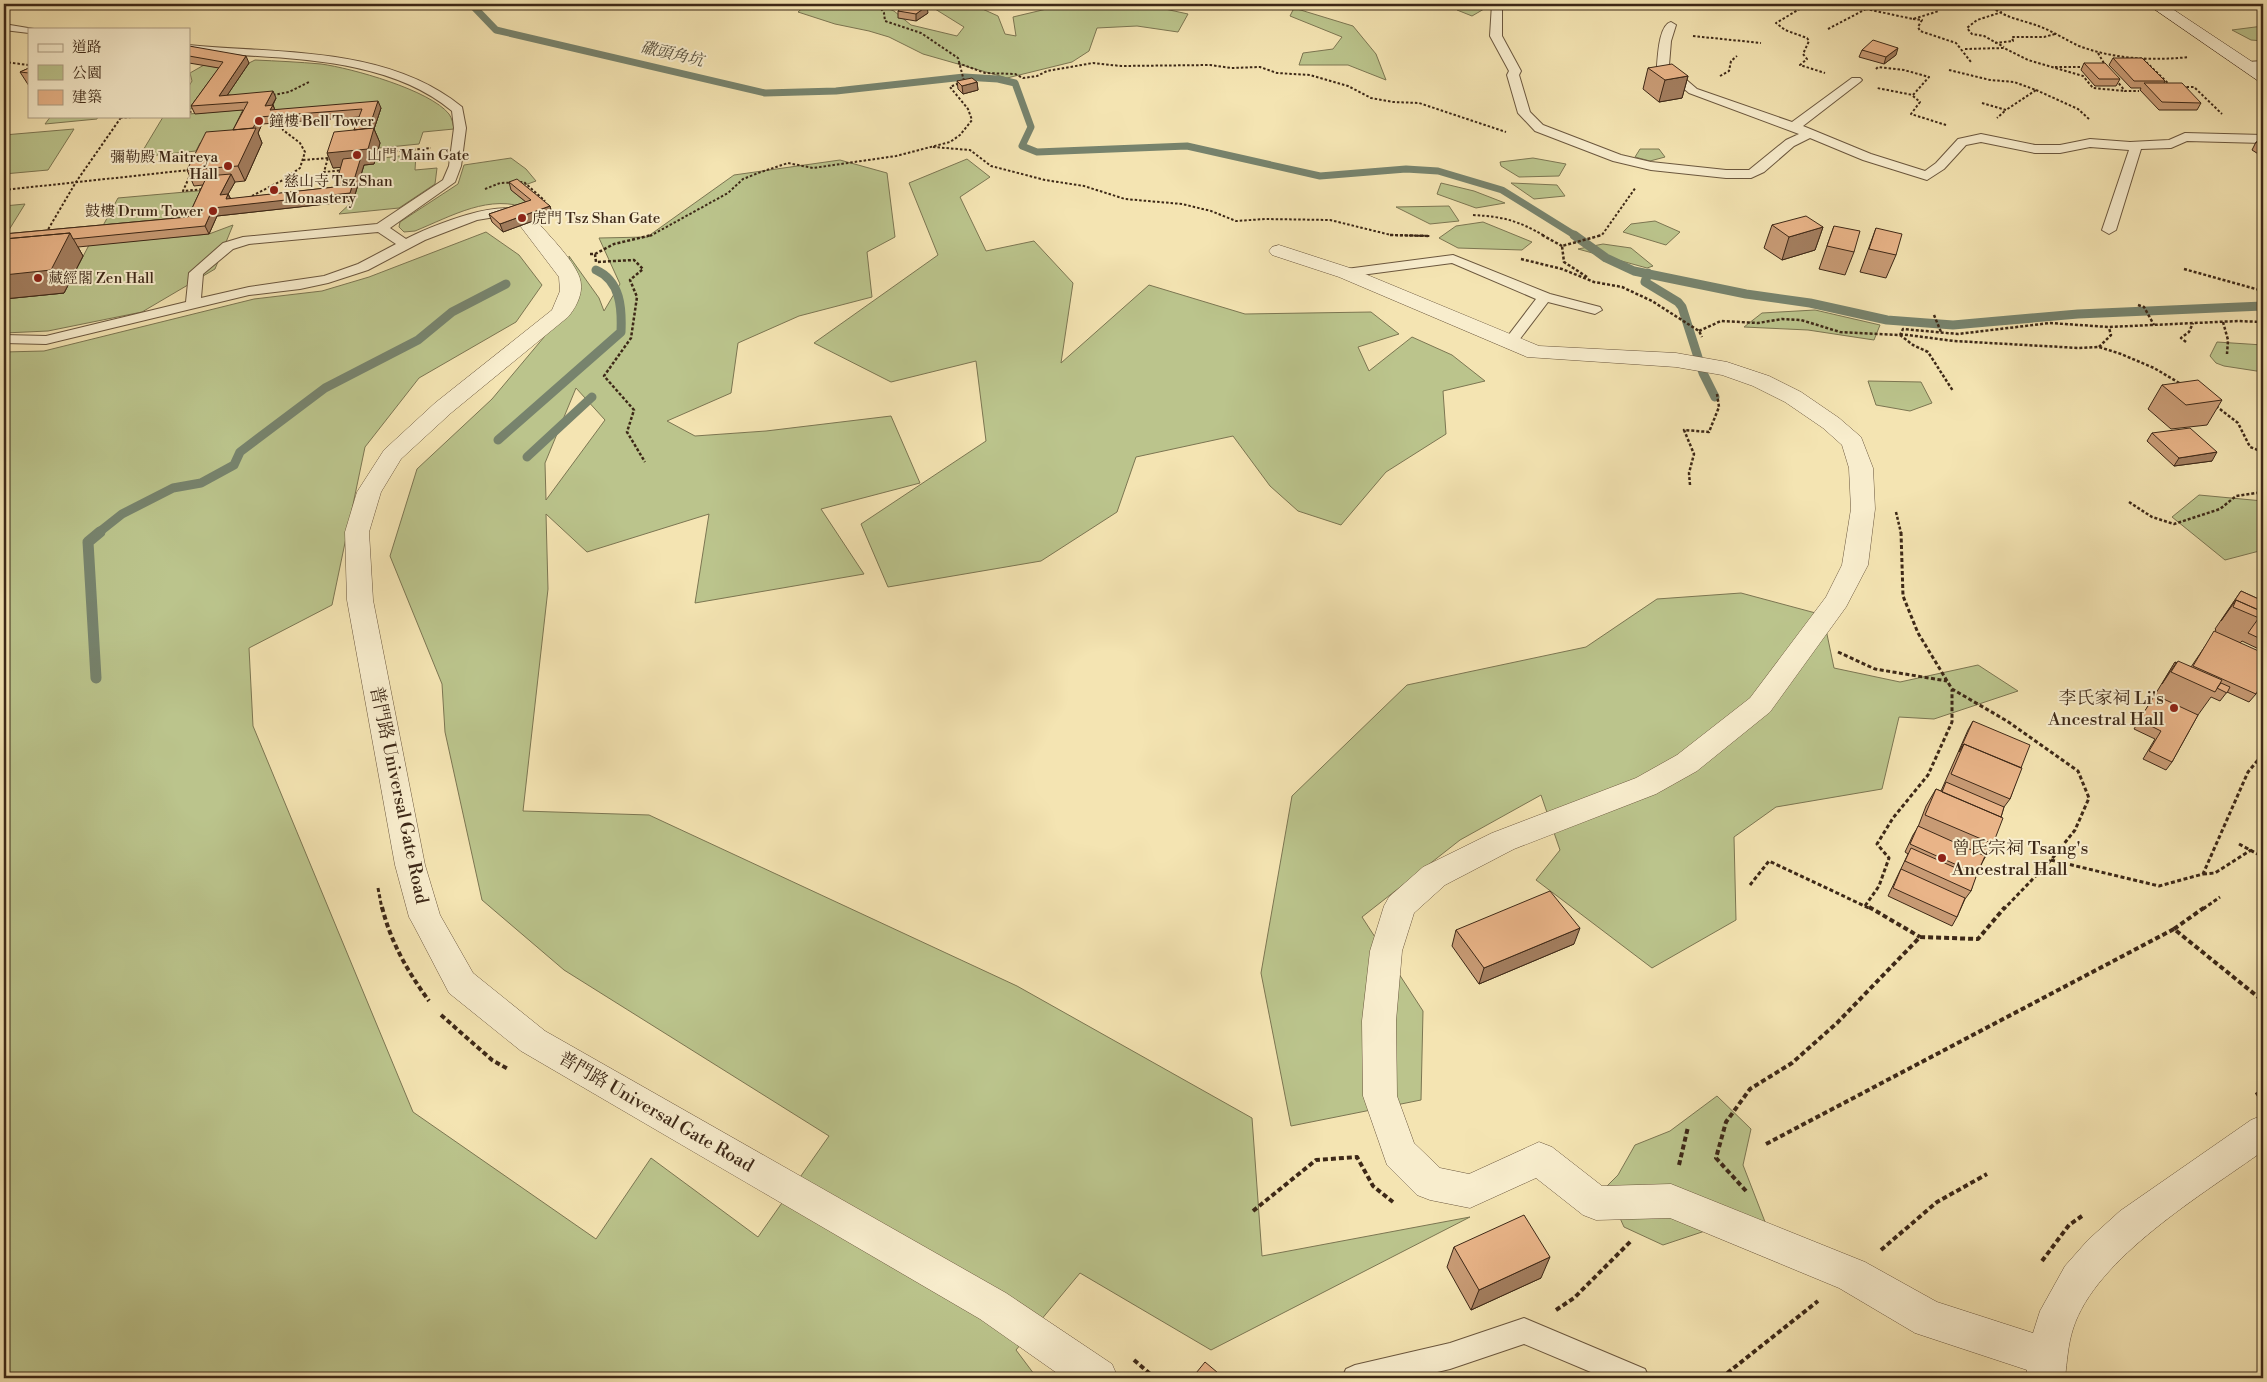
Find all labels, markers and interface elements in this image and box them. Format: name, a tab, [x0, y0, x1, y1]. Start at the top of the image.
legend	[28, 28, 190, 118]
water label: 䃟頭角坑	[639, 37, 707, 71]
text: 道路	[72, 38, 102, 57]
text: 公園	[72, 64, 102, 83]
text: 建築	[72, 88, 102, 107]
place label: 鐘樓 Bell Tower	[269, 112, 374, 131]
marker: 鐘樓 Bell Tower	[253, 115, 265, 127]
place label: 山門 Main Gate	[367, 146, 469, 165]
place label: 彌勒殿 Maitreya Hall	[110, 148, 219, 184]
marker: 山門 Main Gate	[351, 149, 363, 161]
marker: 彌勒殿 Maitreya Hall	[222, 160, 234, 172]
place label: 慈山寺 Tsz Shan Monastery	[284, 172, 393, 208]
marker: 慈山寺 Tsz Shan Monastery	[268, 184, 280, 196]
place label: 鼓樓 Drum Tower	[85, 202, 204, 221]
marker: 鼓樓 Drum Tower	[207, 205, 219, 217]
place label: 虎門 Tsz Shan Gate	[532, 209, 660, 228]
marker: 虎門 Tsz Shan Gate	[516, 212, 528, 224]
place label: 藏經閣 Zen Hall	[48, 269, 155, 288]
marker: 藏經閣 Zen Hall	[32, 272, 44, 284]
street label: 普門路 Universal Gate Road	[365, 684, 433, 907]
place label: 李氏家祠 Li's Ancestral Hall	[2047, 687, 2165, 731]
marker: 李氏家祠 Li's Ancestral Hall	[2168, 702, 2180, 714]
place label: 曾氏宗祠 Tsang's Ancestral Hall	[1951, 837, 2088, 881]
marker: 曾氏宗祠 Tsang's Ancestral Hall	[1936, 852, 1948, 864]
street label: 普門路 Universal Gate Road	[554, 1047, 759, 1178]

